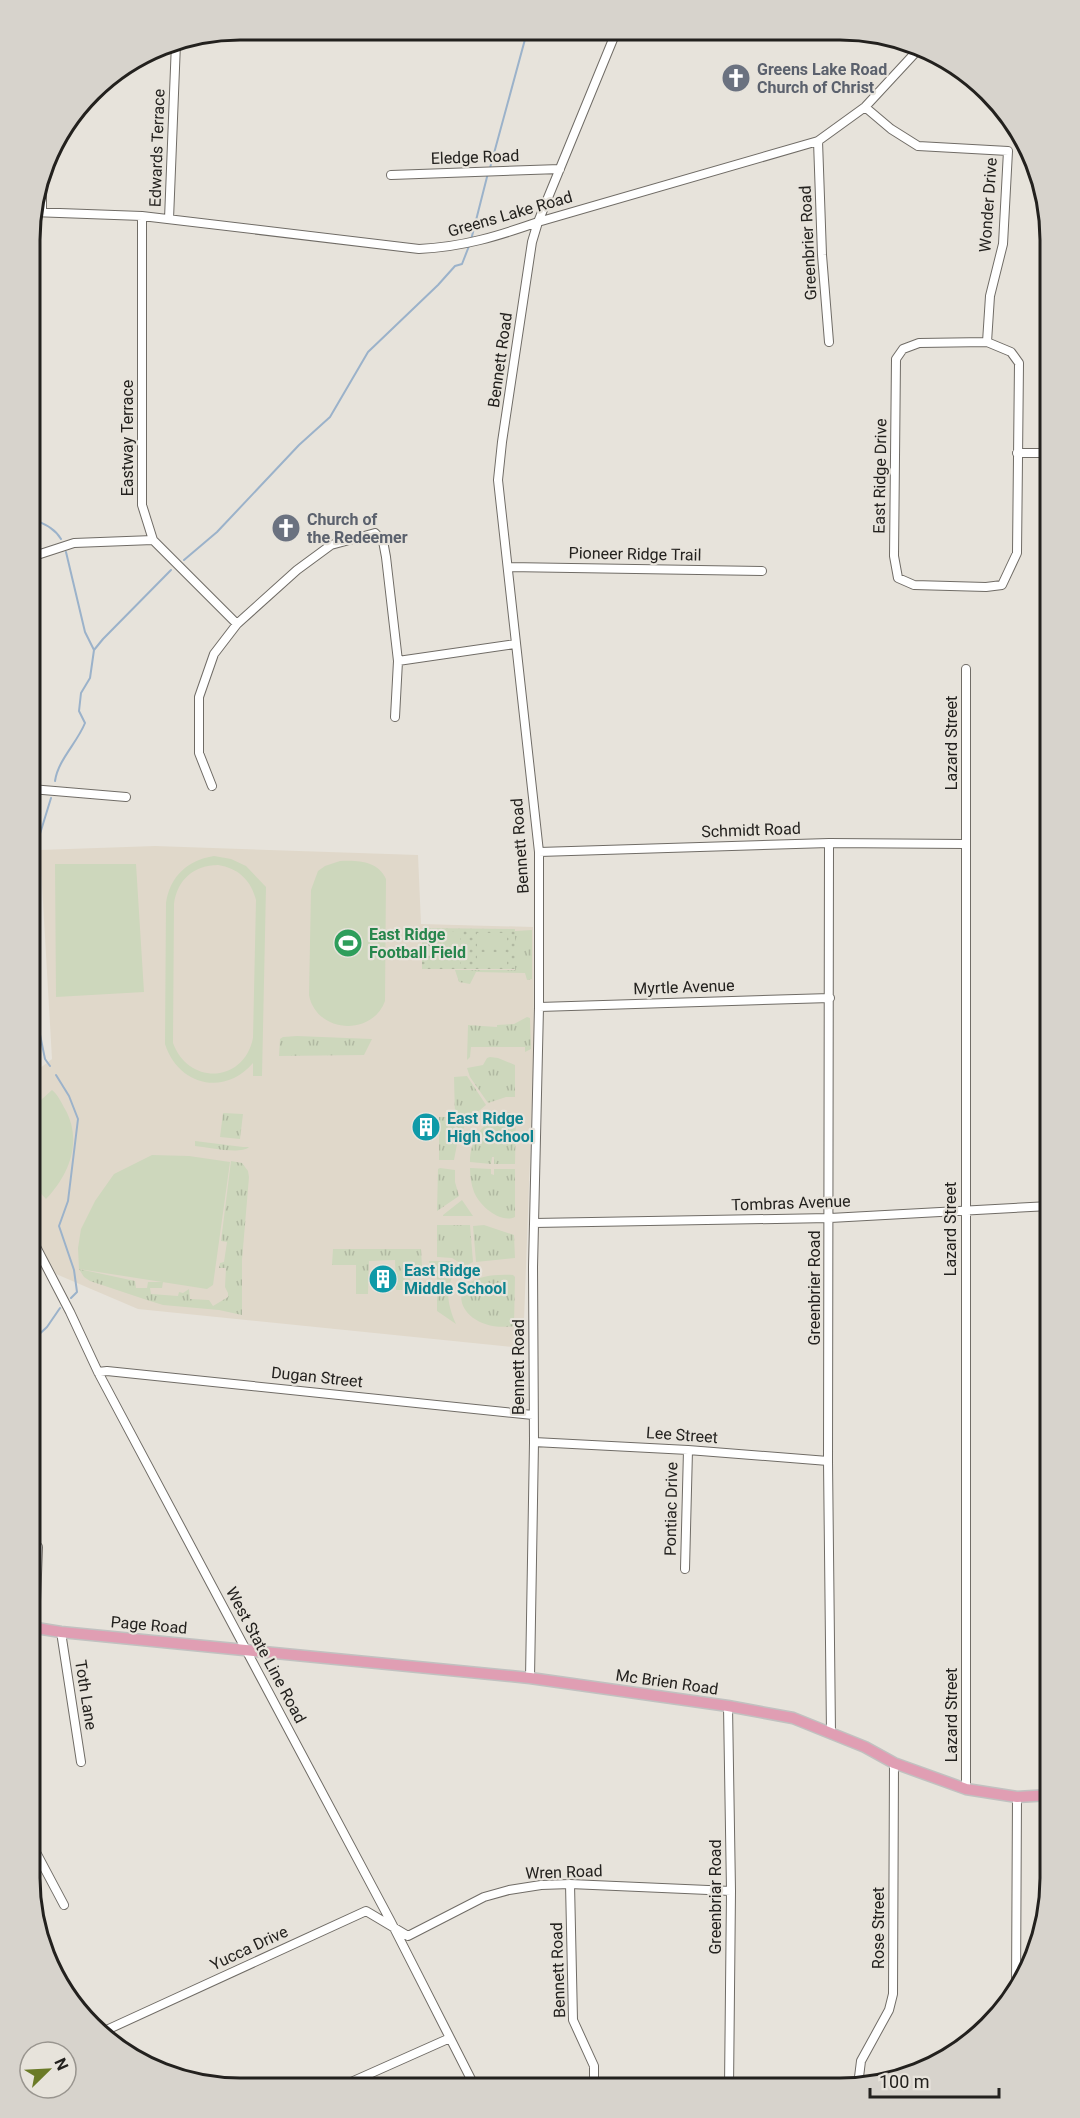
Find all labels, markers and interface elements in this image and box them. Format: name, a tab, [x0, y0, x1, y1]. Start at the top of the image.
place label: Greens Lake Road Church of Christ	[757, 60, 887, 97]
church icon: Greens Lake Road Church of Christ	[720, 62, 752, 94]
street label: Edwards Terrace	[145, 89, 169, 207]
street label: Eledge Road	[430, 146, 520, 168]
street label: Wonder Drive	[975, 157, 1001, 253]
street label: Greenbrier Road	[796, 185, 820, 301]
street label: Greens Lake Road	[446, 187, 574, 241]
street label: Bennett Road	[484, 311, 516, 409]
street label: Eastway Terrace	[118, 380, 137, 496]
street label: East Ridge Drive	[869, 418, 891, 534]
place label: Church of the Redeemer	[307, 510, 408, 547]
church icon: Church of the Redeemer	[270, 512, 302, 544]
street label: Pioneer Ridge Trail	[568, 543, 702, 565]
street label: Lazard Street	[942, 696, 961, 790]
street label: Bennett Road	[507, 798, 533, 894]
street label: Schmidt Road	[701, 819, 801, 841]
place label: East Ridge Football Field	[369, 925, 466, 962]
sports icon: East Ridge Football Field	[332, 927, 364, 959]
street label: Myrtle Avenue	[633, 976, 735, 998]
place label: East Ridge High School	[447, 1109, 534, 1146]
building icon: East Ridge High School	[410, 1111, 442, 1143]
street label: Lazard Street	[941, 1182, 960, 1276]
street label: Tombras Avenue	[731, 1191, 851, 1215]
street label: Greenbrier Road	[805, 1231, 824, 1345]
place label: East Ridge Middle School	[404, 1261, 507, 1298]
building icon: East Ridge Middle School	[367, 1263, 399, 1295]
street label: Bennett Road	[509, 1319, 528, 1415]
street label: Dugan Street	[270, 1363, 364, 1391]
street label: Lee Street	[646, 1423, 718, 1447]
street label: Pontiac Drive	[661, 1462, 681, 1556]
street label: West State Line Road	[222, 1584, 310, 1726]
street label: Page Road	[110, 1612, 188, 1638]
street label: Toth Lane	[71, 1659, 101, 1731]
street label: Mc Brien Road	[614, 1665, 720, 1699]
street label: Lazard Street	[942, 1668, 961, 1762]
street label: Greenbriar Road	[706, 1839, 725, 1955]
street label: Wren Road	[525, 1861, 603, 1883]
street label: Rose Street	[869, 1887, 888, 1969]
street label: Yucca Drive	[207, 1922, 291, 1974]
street label: Bennett Road	[547, 1922, 569, 2018]
north arrow	[18, 2040, 78, 2100]
text: N	[50, 2055, 72, 2073]
scale bar	[870, 2061, 999, 2099]
text: 100 m	[879, 2071, 930, 2092]

